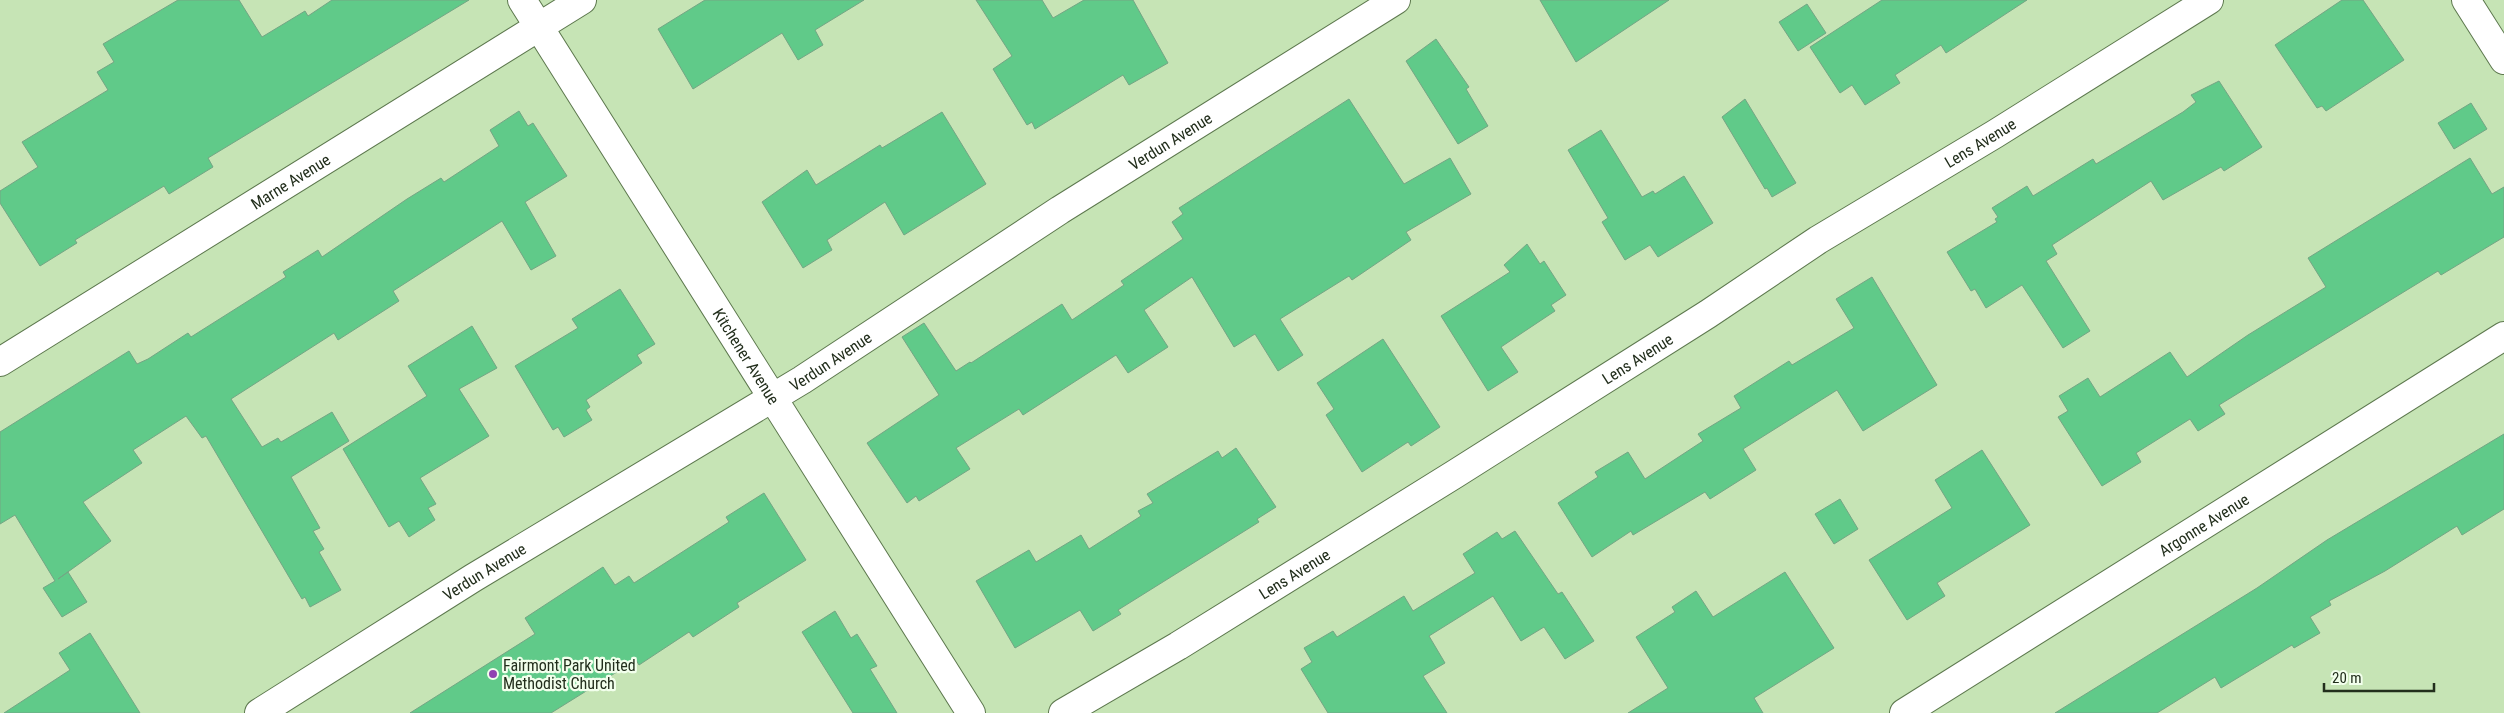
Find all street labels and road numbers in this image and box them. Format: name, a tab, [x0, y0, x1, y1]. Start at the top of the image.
street label: Verdun Avenue	[1126, 109, 1215, 174]
street label: Lens Avenue	[1941, 114, 2019, 172]
street label: Marne Avenue	[248, 150, 334, 214]
street label: Kitchener Avenue	[709, 305, 783, 408]
street label: Verdun Avenue	[786, 328, 875, 395]
street label: Lens Avenue	[1599, 330, 1677, 388]
street label: Argonne Avenue	[2155, 490, 2253, 560]
street label: Verdun Avenue	[439, 539, 530, 605]
street label: Lens Avenue	[1256, 545, 1334, 603]

